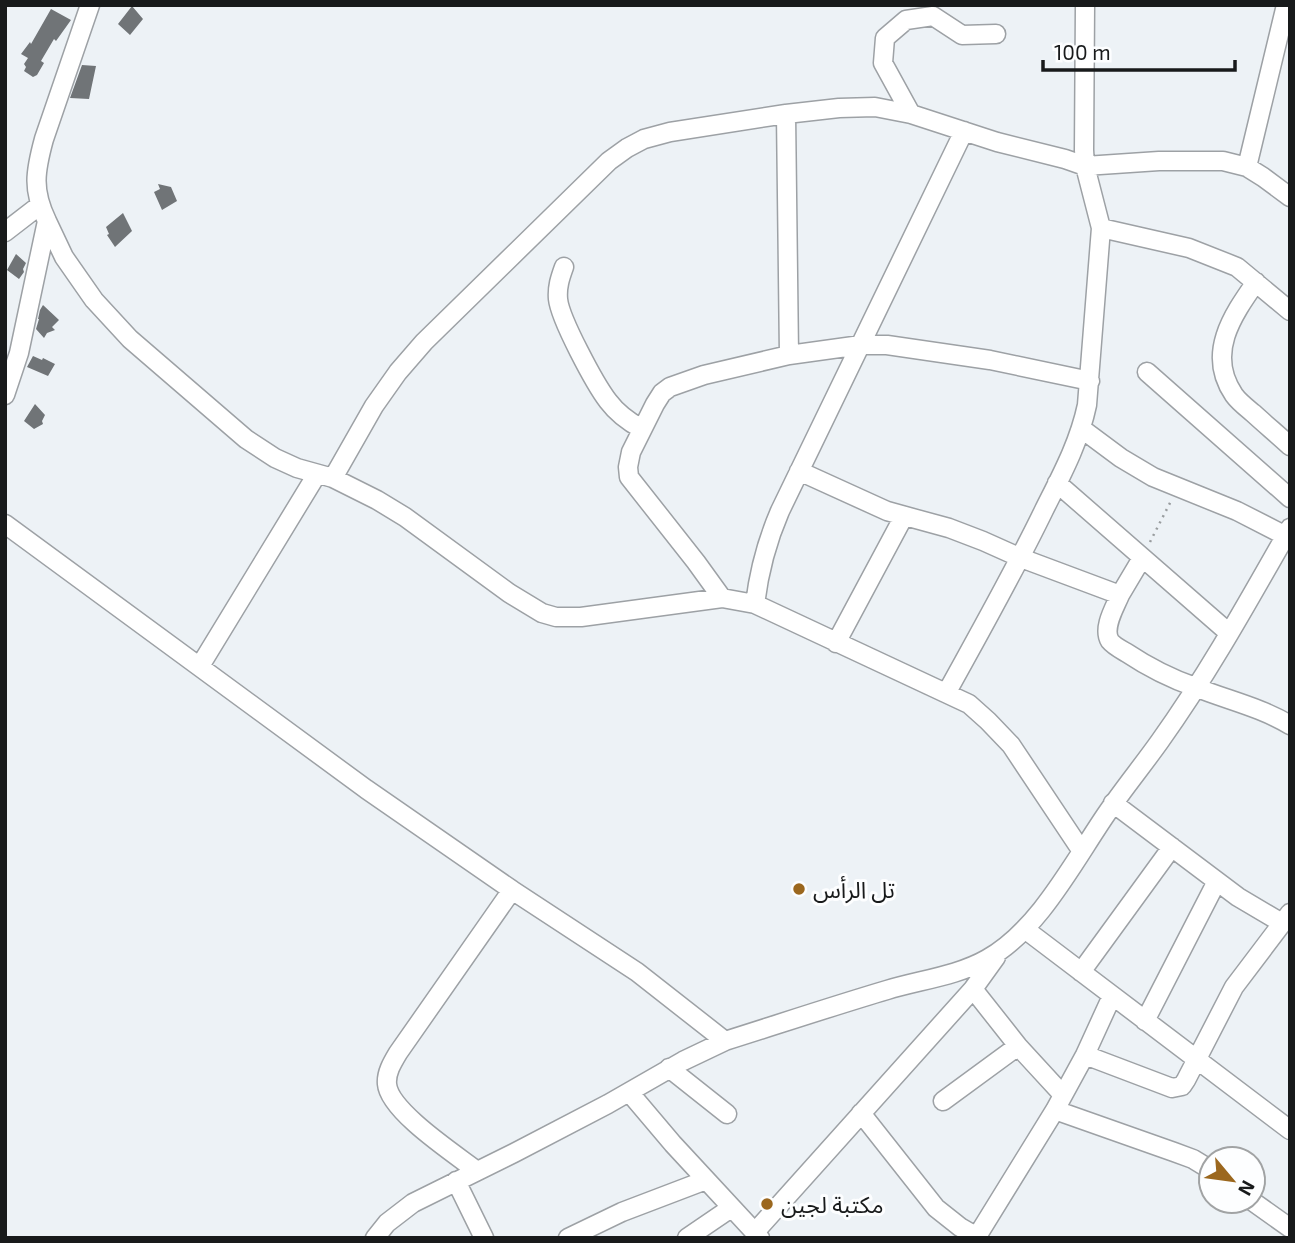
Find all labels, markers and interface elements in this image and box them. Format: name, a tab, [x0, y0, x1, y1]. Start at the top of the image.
scale bar	[1043, 28, 1236, 72]
text: 100 m	[1054, 39, 1111, 64]
place label: تل الرأس	[813, 875, 895, 904]
marker: تل الرأس	[791, 881, 807, 897]
north arrow	[1197, 1145, 1267, 1215]
text: N	[1234, 1177, 1261, 1200]
place label: مكتبة لجين	[781, 1190, 884, 1218]
marker: مكتبة لجين	[759, 1196, 775, 1212]

